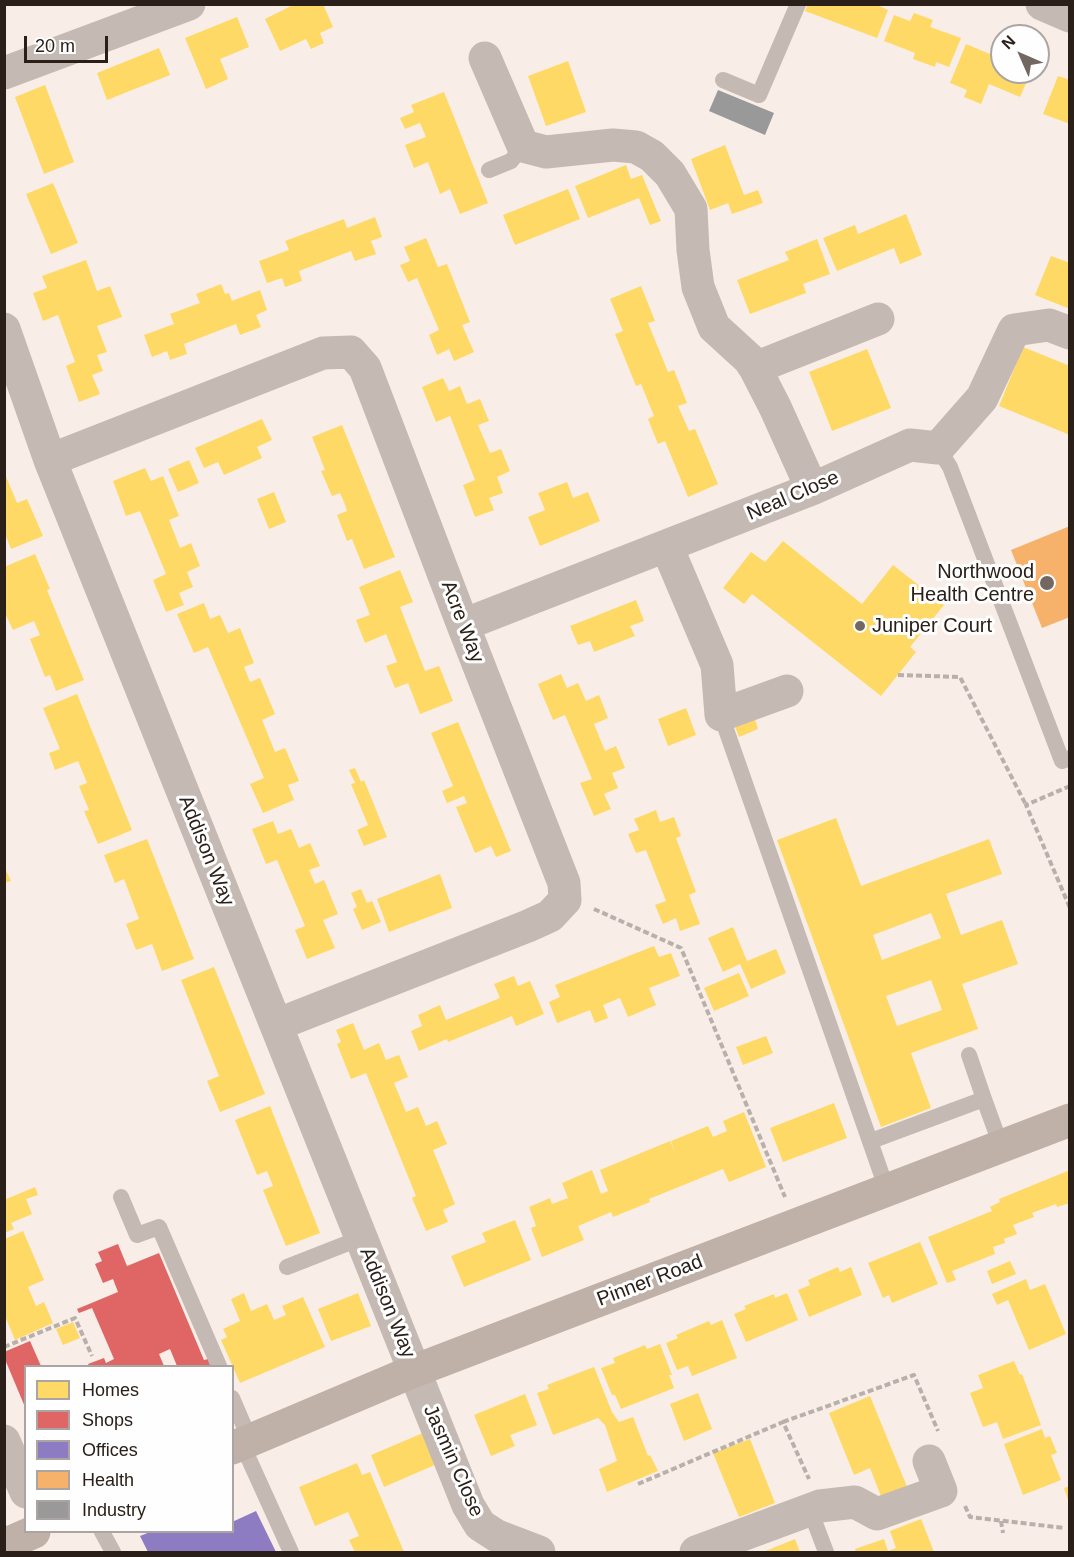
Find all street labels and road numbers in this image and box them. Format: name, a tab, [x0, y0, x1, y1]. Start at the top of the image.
street label: Neal Close	[743, 466, 843, 526]
street label: Acre Way	[435, 578, 489, 666]
street label: Addison Way	[173, 792, 239, 910]
street label: Addison Way	[354, 1244, 420, 1362]
street label: Pinner Road	[594, 1250, 706, 1312]
street label: Jasmin Close	[418, 1401, 488, 1521]

